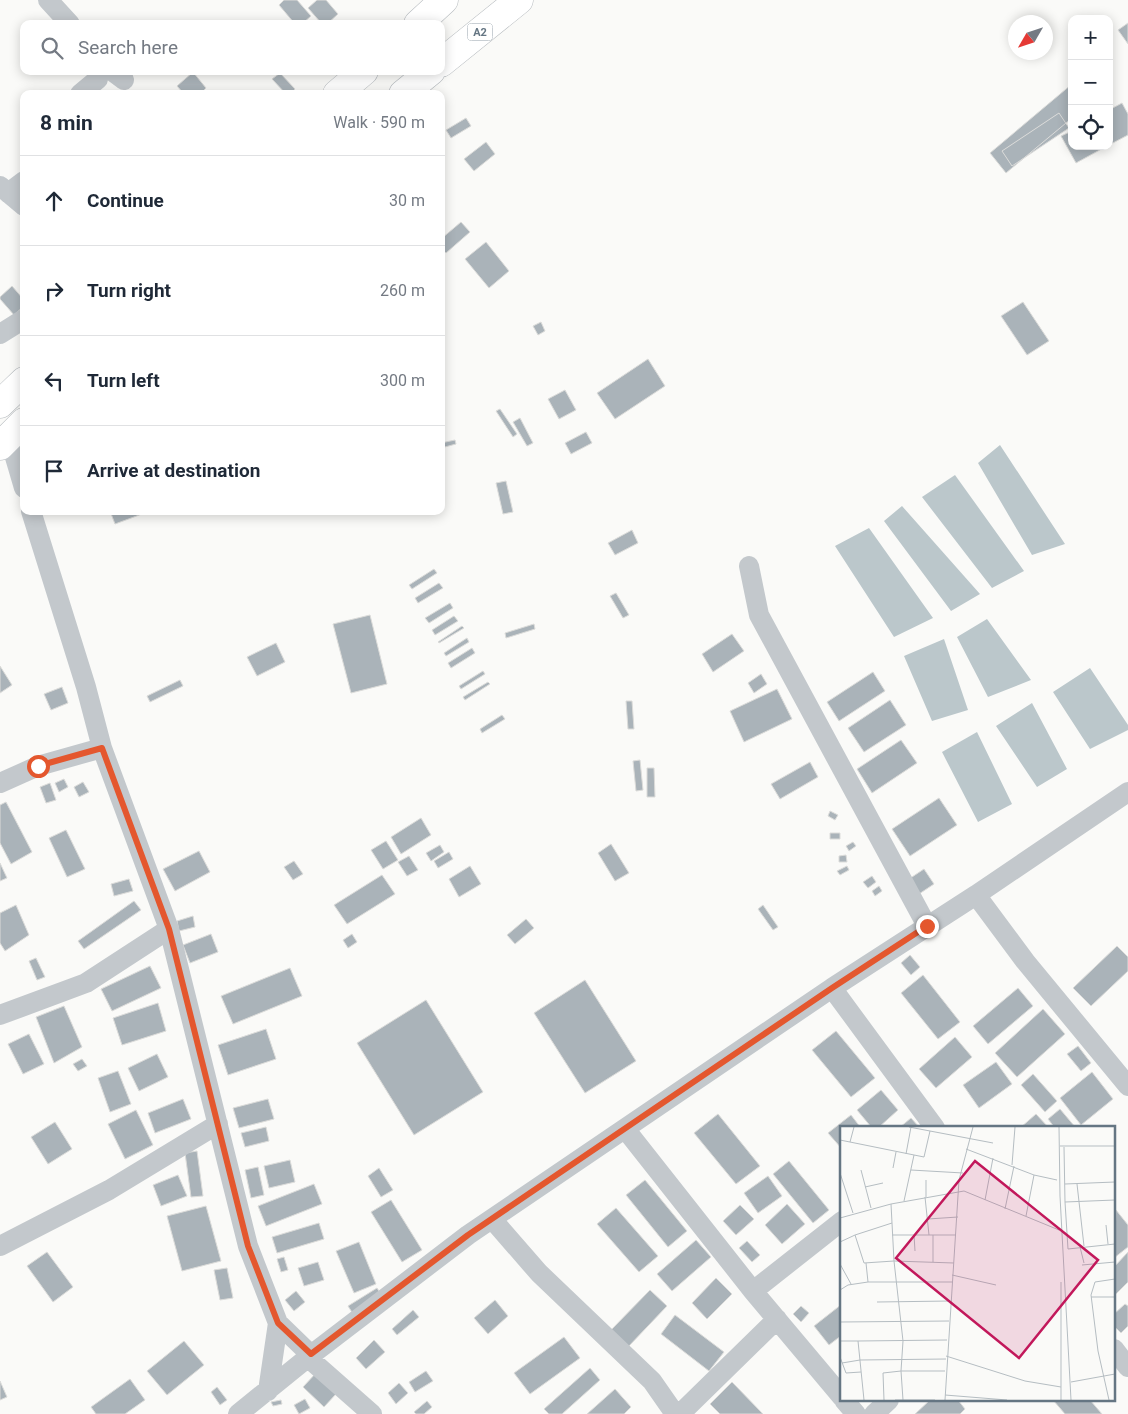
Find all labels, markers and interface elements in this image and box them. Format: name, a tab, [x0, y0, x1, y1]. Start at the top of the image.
north arrow	[1008, 15, 1053, 60]
map controls	[1068, 15, 1113, 150]
button: +	[1068, 15, 1113, 60]
search box	[20, 20, 445, 75]
road number: A2	[468, 24, 492, 41]
icon: search	[38, 34, 66, 62]
text: Search here	[78, 36, 178, 59]
button: −	[1068, 60, 1113, 105]
button: locate	[1068, 105, 1113, 150]
text: 8 min	[40, 111, 93, 135]
text: Walk · 590 m	[333, 113, 425, 132]
icon: ahead	[40, 187, 68, 215]
text: Continue	[87, 189, 164, 212]
text: 30 m	[389, 191, 425, 210]
icon: right	[40, 277, 68, 305]
text: Turn right	[87, 279, 171, 302]
text: 260 m	[380, 281, 425, 300]
icon: left	[40, 367, 68, 395]
text: Turn left	[87, 369, 160, 392]
text: 300 m	[380, 371, 425, 390]
icon: arrive	[40, 457, 68, 485]
text: Arrive at destination	[87, 459, 260, 482]
route start	[27, 755, 50, 778]
route end	[916, 915, 939, 938]
inset map	[840, 1126, 1116, 1402]

